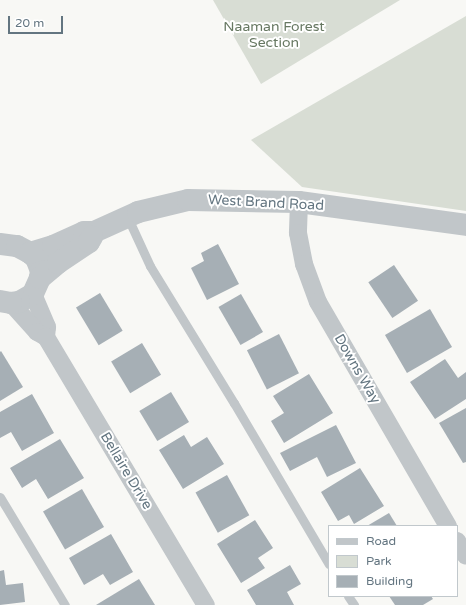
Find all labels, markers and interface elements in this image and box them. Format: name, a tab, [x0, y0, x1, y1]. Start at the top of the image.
scale bar	[10, 8, 65, 34]
text: 20 m	[15, 16, 44, 30]
park label: Naaman Forest Section	[223, 19, 325, 52]
street label: West Brand Road	[208, 192, 324, 214]
street label: Downs Way	[330, 331, 384, 407]
street label: Bellaire Drive	[96, 429, 156, 513]
legend	[328, 525, 458, 597]
text: Road	[366, 534, 396, 548]
text: Park	[366, 554, 392, 568]
text: Building	[366, 574, 413, 588]

